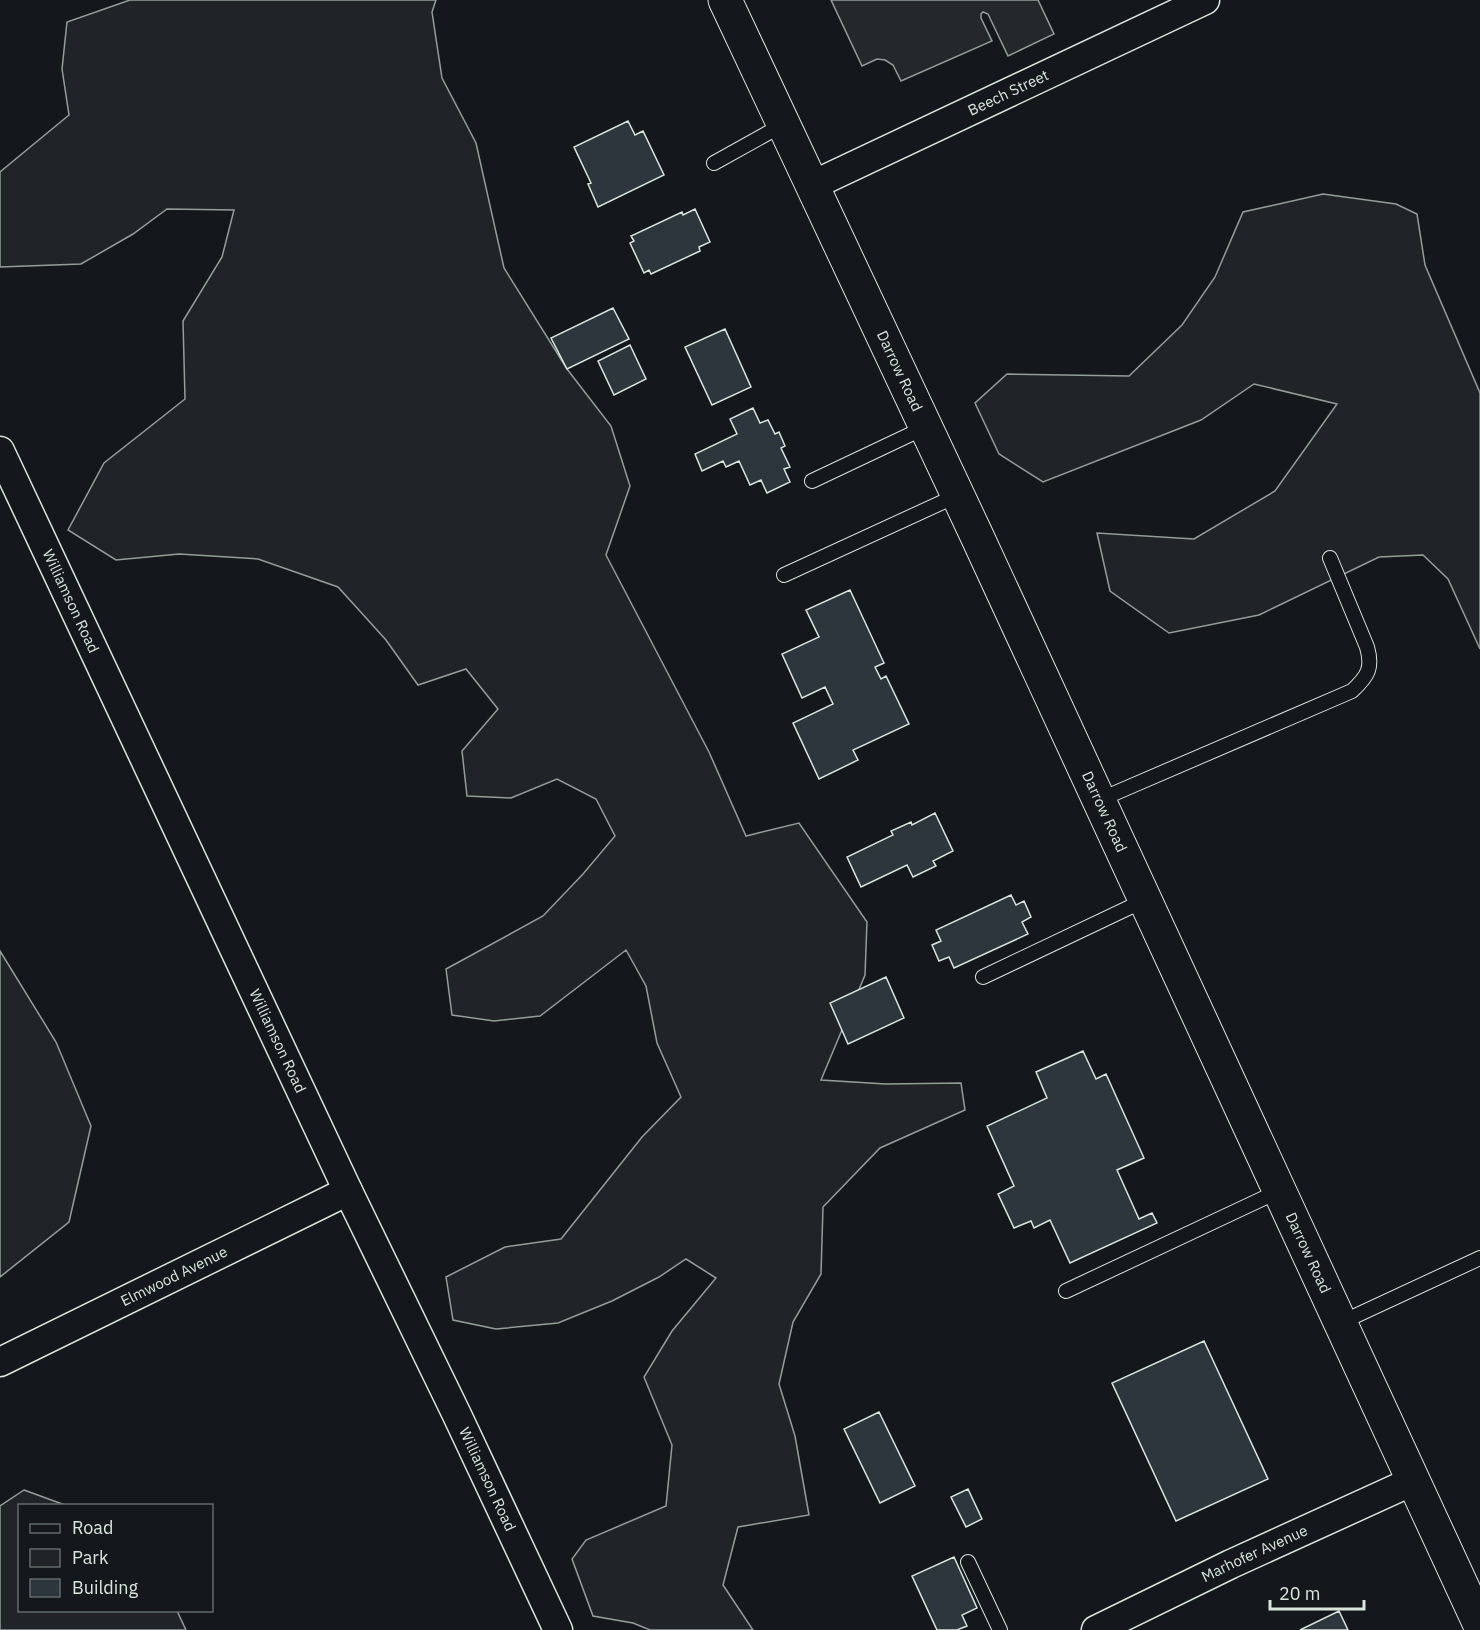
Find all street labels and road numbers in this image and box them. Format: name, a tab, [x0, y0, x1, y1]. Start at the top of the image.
street label: Beech Street	[965, 65, 1052, 120]
street label: Darrow Road	[873, 327, 927, 414]
street label: Williamson Road	[39, 546, 104, 656]
street label: Darrow Road	[1078, 768, 1132, 855]
street label: Williamson Road	[245, 986, 310, 1096]
street label: Darrow Road	[1282, 1209, 1335, 1296]
street label: Elmwood Avenue	[117, 1242, 230, 1310]
street label: Williamson Road	[455, 1424, 520, 1534]
street label: Marhofer Avenue	[1198, 1520, 1310, 1586]

